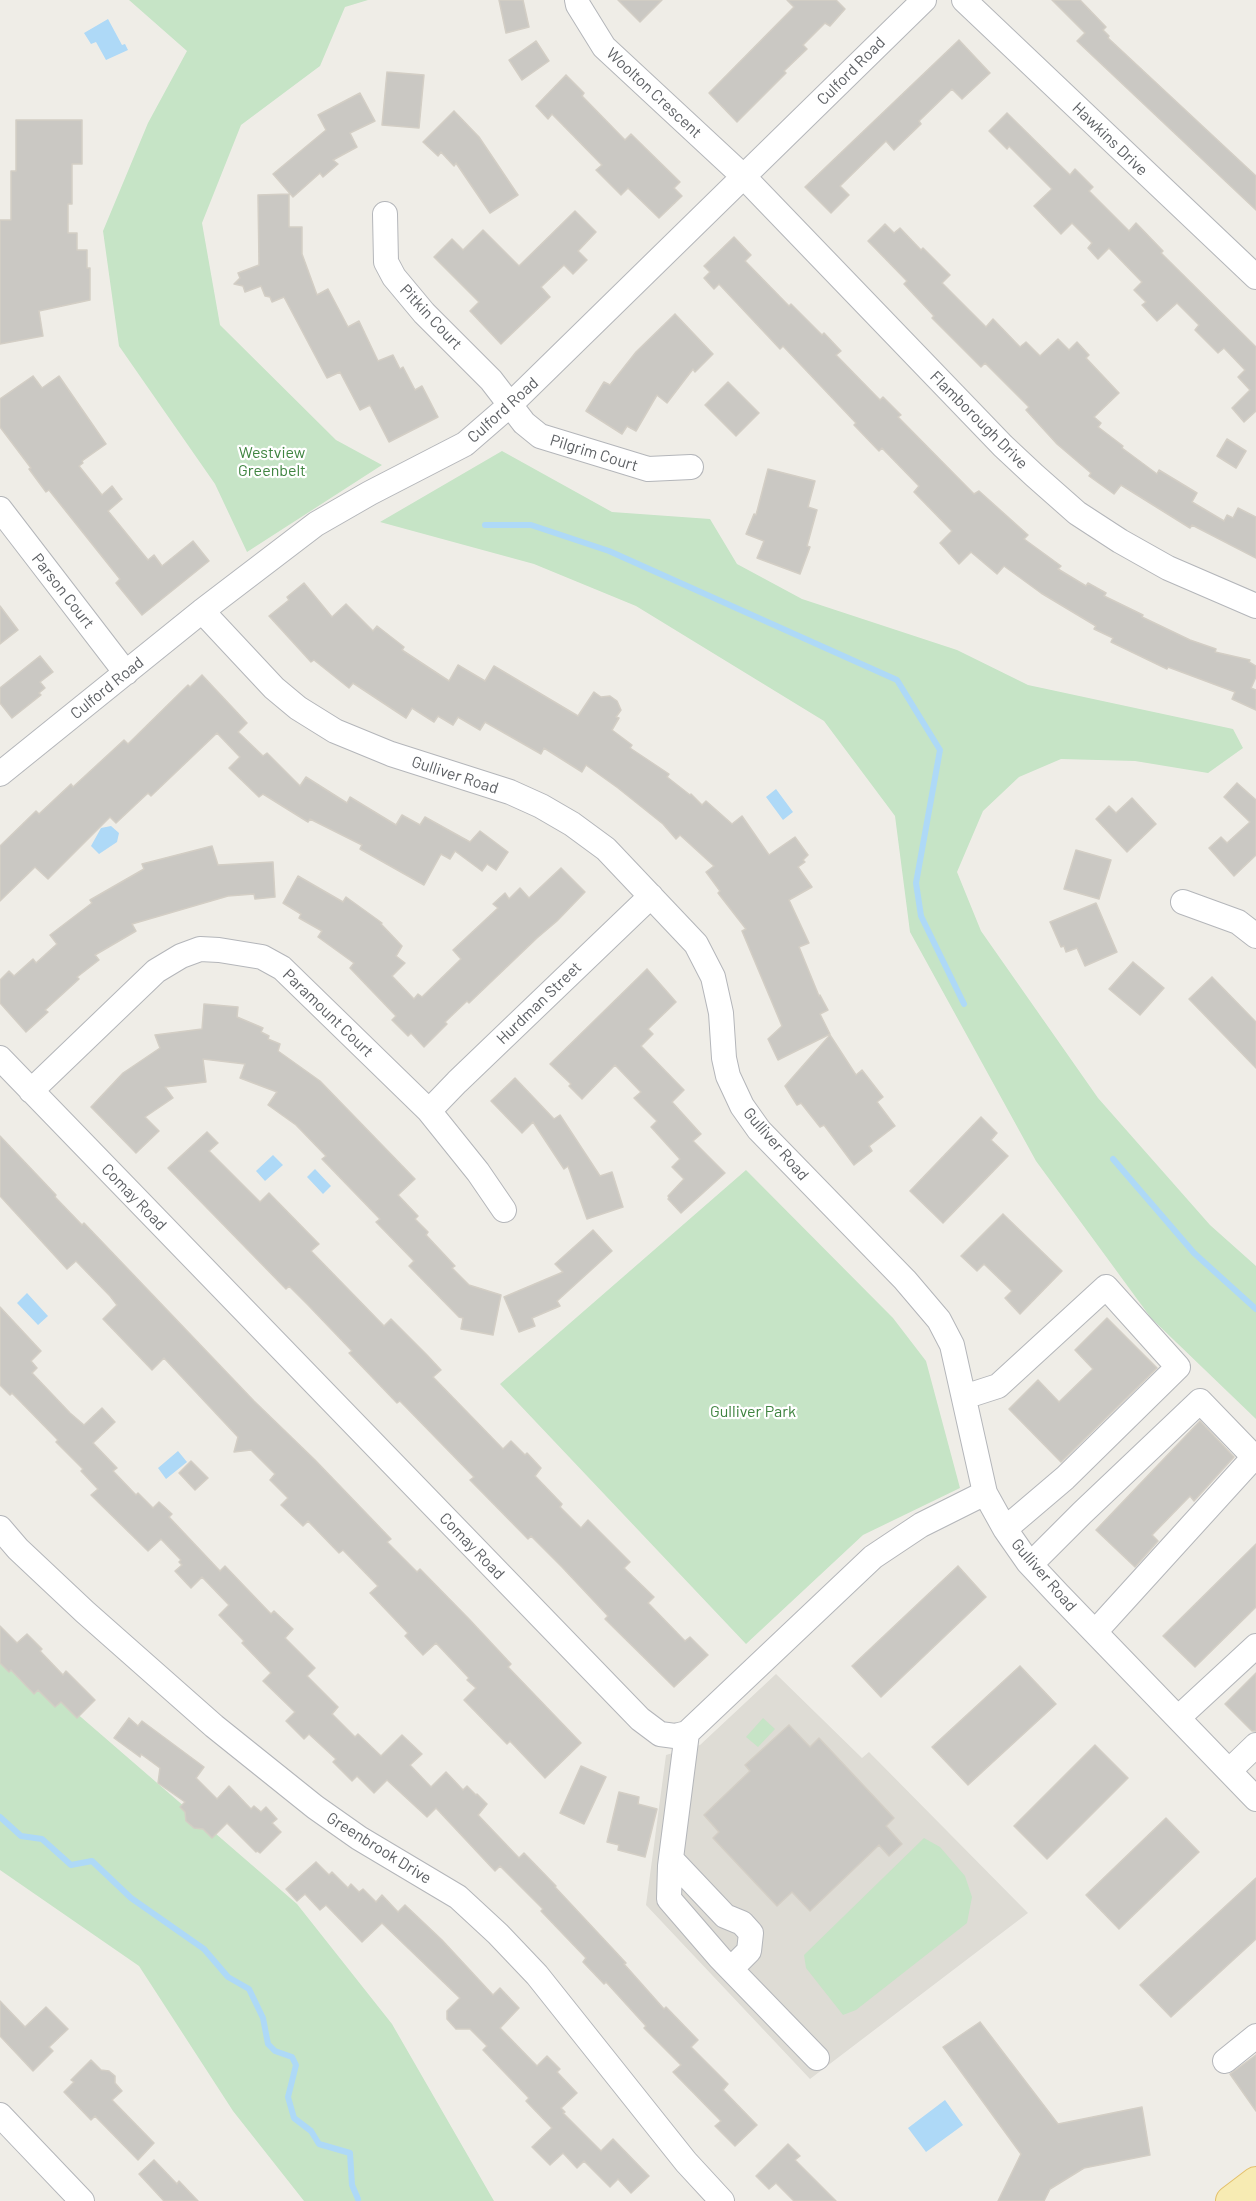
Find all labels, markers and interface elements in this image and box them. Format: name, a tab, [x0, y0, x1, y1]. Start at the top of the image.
street label: Culford Road	[813, 33, 889, 109]
street label: Woolton Crescent	[602, 44, 706, 142]
street label: Hawkins Drive	[1068, 98, 1152, 180]
street label: Pitkin Court	[396, 280, 466, 354]
street label: Flamborough Drive	[926, 367, 1032, 473]
street label: Culford Road	[464, 373, 542, 447]
street label: Pilgrim Court	[548, 431, 640, 475]
park label: Westview Greenbelt	[238, 443, 306, 481]
street label: Parson Court	[28, 549, 98, 633]
street label: Culford Road	[66, 653, 148, 723]
street label: Gulliver Road	[409, 752, 501, 798]
street label: Hurdman Street	[493, 958, 585, 1048]
street label: Paramount Court	[279, 965, 377, 1061]
street label: Gulliver Road	[739, 1104, 813, 1184]
street label: Comay Road	[97, 1160, 171, 1234]
park label: Gulliver Park	[710, 1402, 796, 1422]
street label: Comay Road	[435, 1509, 509, 1583]
street label: Gulliver Road	[1007, 1535, 1081, 1615]
street label: Greenbrook Drive	[323, 1808, 435, 1888]

